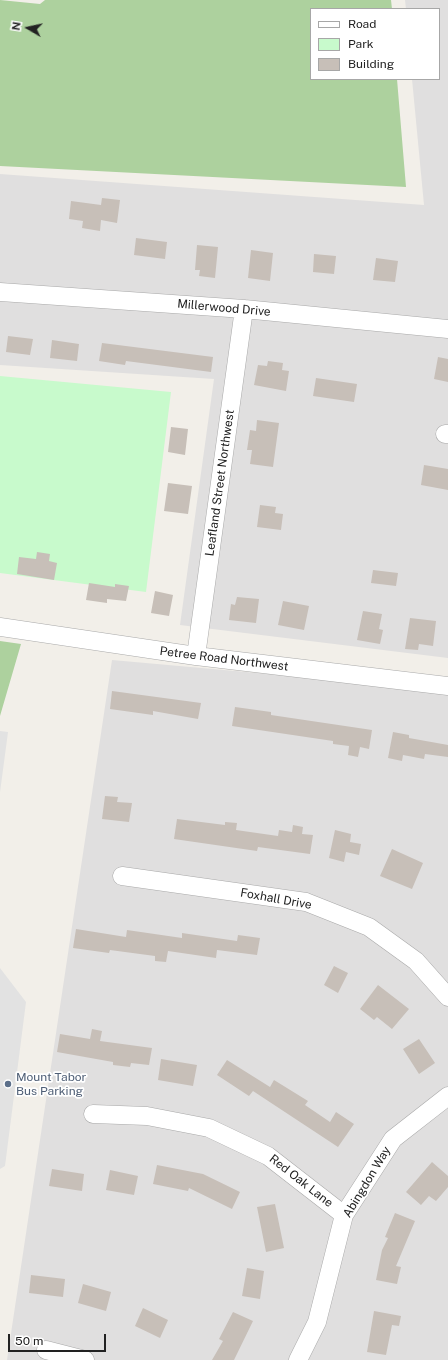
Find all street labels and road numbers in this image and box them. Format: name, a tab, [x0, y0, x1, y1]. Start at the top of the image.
street label: Millerwood Drive	[177, 297, 271, 319]
street label: Leafland Street Northwest	[203, 409, 237, 557]
street label: Petree Road Northwest	[159, 644, 289, 674]
street label: Foxhall Drive	[239, 886, 313, 912]
street label: Abingdon Way	[340, 1144, 394, 1220]
street label: Red Oak Lane	[266, 1152, 336, 1210]

